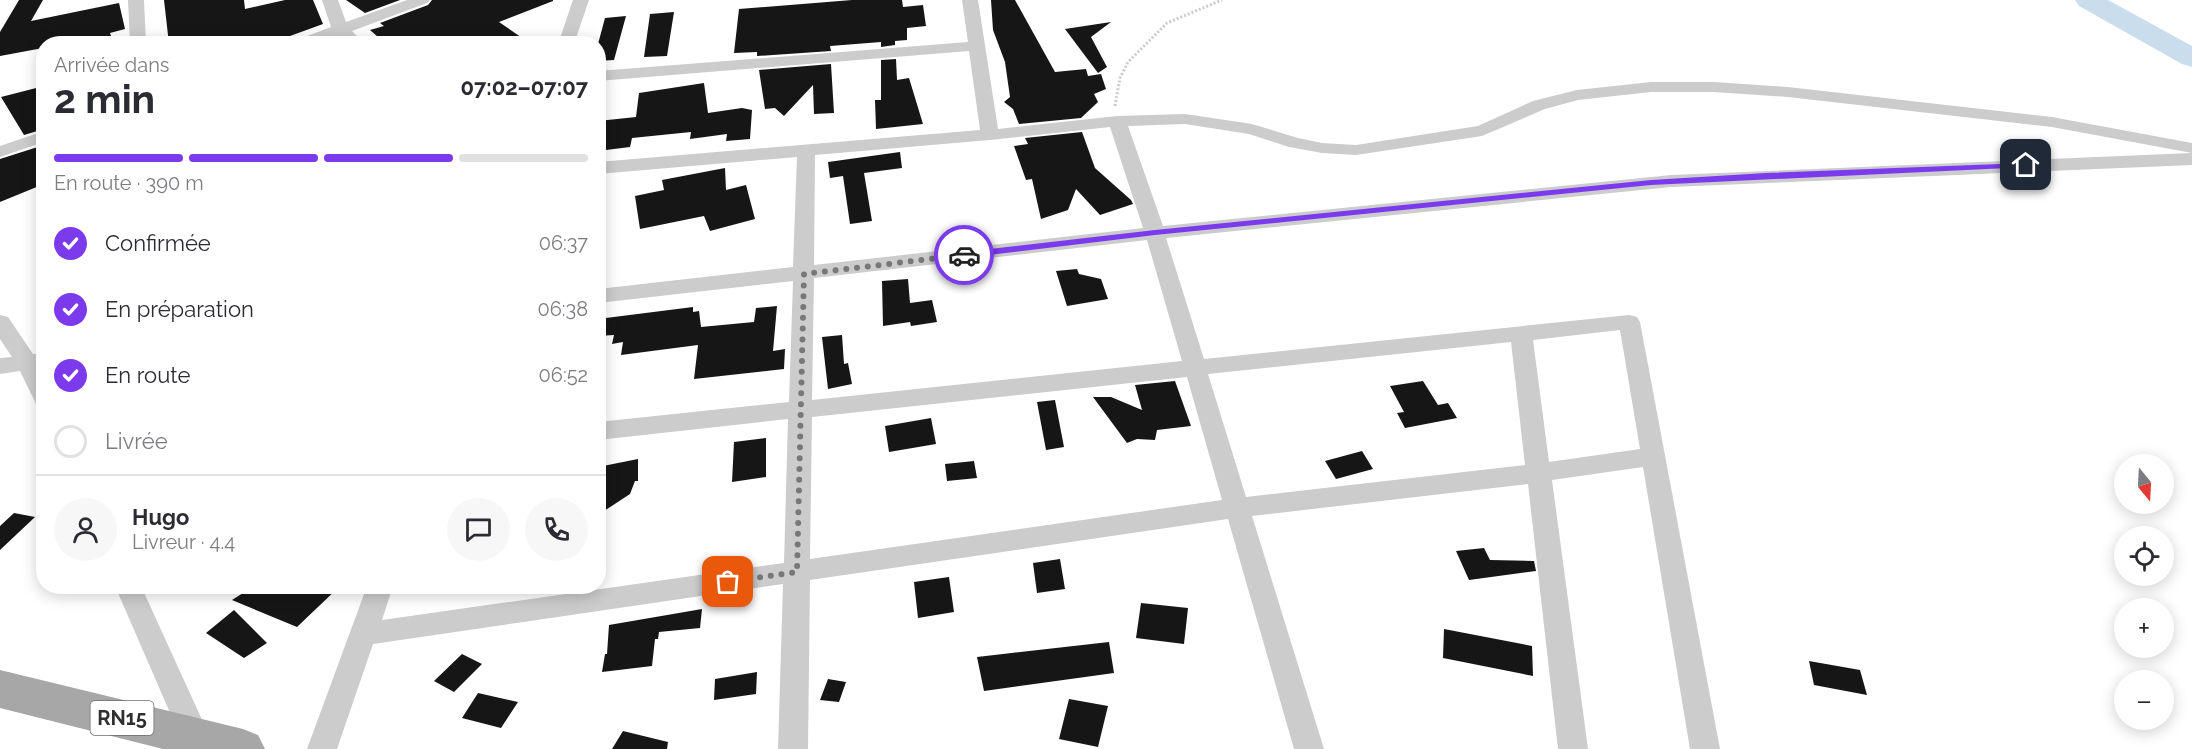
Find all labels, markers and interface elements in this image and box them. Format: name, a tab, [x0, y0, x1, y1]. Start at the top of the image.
text: Arrivée dans	[54, 53, 169, 77]
text: 07:02–07:07	[460, 74, 588, 100]
text: 2 min	[54, 76, 155, 122]
pin	[2000, 139, 2051, 190]
icon: home	[2009, 148, 2042, 181]
text: En route · 390 m	[54, 171, 204, 195]
courier	[934, 225, 994, 285]
icon: check	[54, 227, 87, 260]
text: Confirmée	[105, 230, 211, 256]
text: 06:37	[539, 231, 588, 255]
icon: car	[948, 239, 981, 272]
icon: check	[54, 293, 87, 326]
text: En préparation	[105, 296, 254, 322]
text: 06:38	[537, 297, 588, 321]
icon: check	[54, 359, 87, 392]
text: En route	[105, 362, 190, 388]
text: 06:52	[539, 363, 588, 387]
text: Livrée	[105, 428, 168, 454]
north arrow	[2114, 454, 2174, 514]
map controls	[2114, 454, 2174, 730]
button: person	[54, 498, 117, 561]
button: chat	[447, 498, 510, 561]
button: phone	[525, 498, 588, 561]
text: Hugo	[132, 504, 189, 530]
button: locate	[2114, 526, 2174, 586]
text: Livreur · 4.4	[132, 530, 235, 554]
pin	[702, 556, 753, 607]
icon: bag	[711, 565, 744, 598]
button: +	[2114, 598, 2174, 658]
button: −	[2114, 670, 2174, 730]
road number: RN15	[90, 701, 154, 735]

